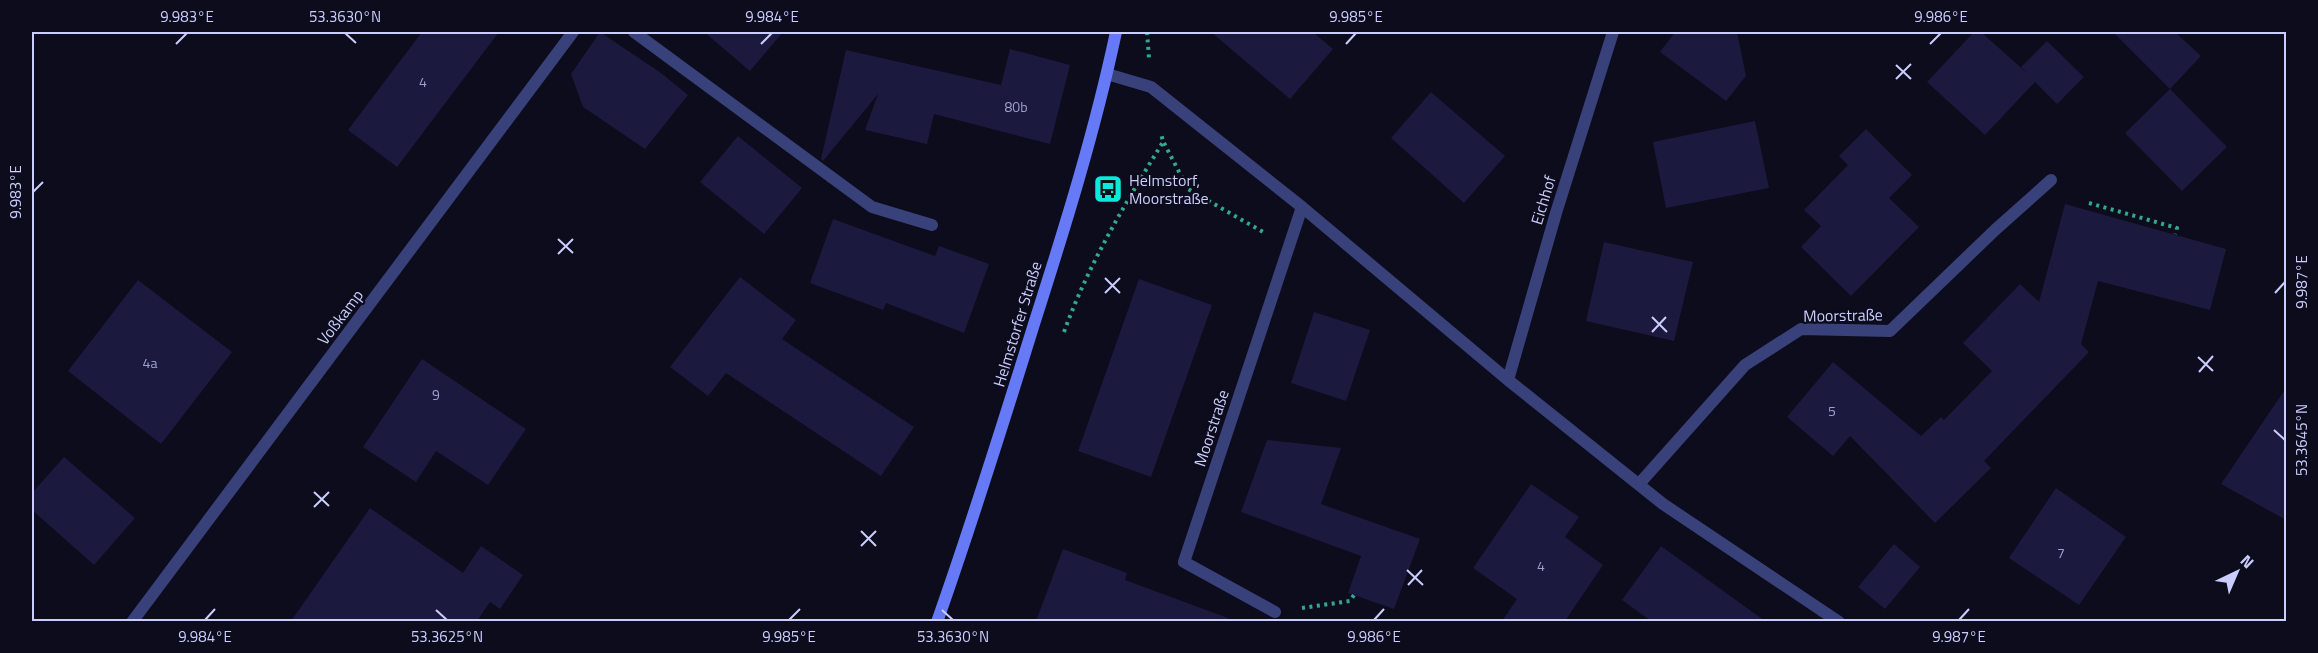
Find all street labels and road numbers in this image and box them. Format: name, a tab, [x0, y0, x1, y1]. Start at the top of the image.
street label: Eichhof	[1524, 172, 1562, 228]
street label: Helmstorfer Straße	[986, 258, 1048, 390]
street label: Voßkamp	[311, 284, 369, 350]
street label: Moorstraße	[1803, 302, 1883, 328]
street label: Moorstraße	[1187, 386, 1235, 470]

